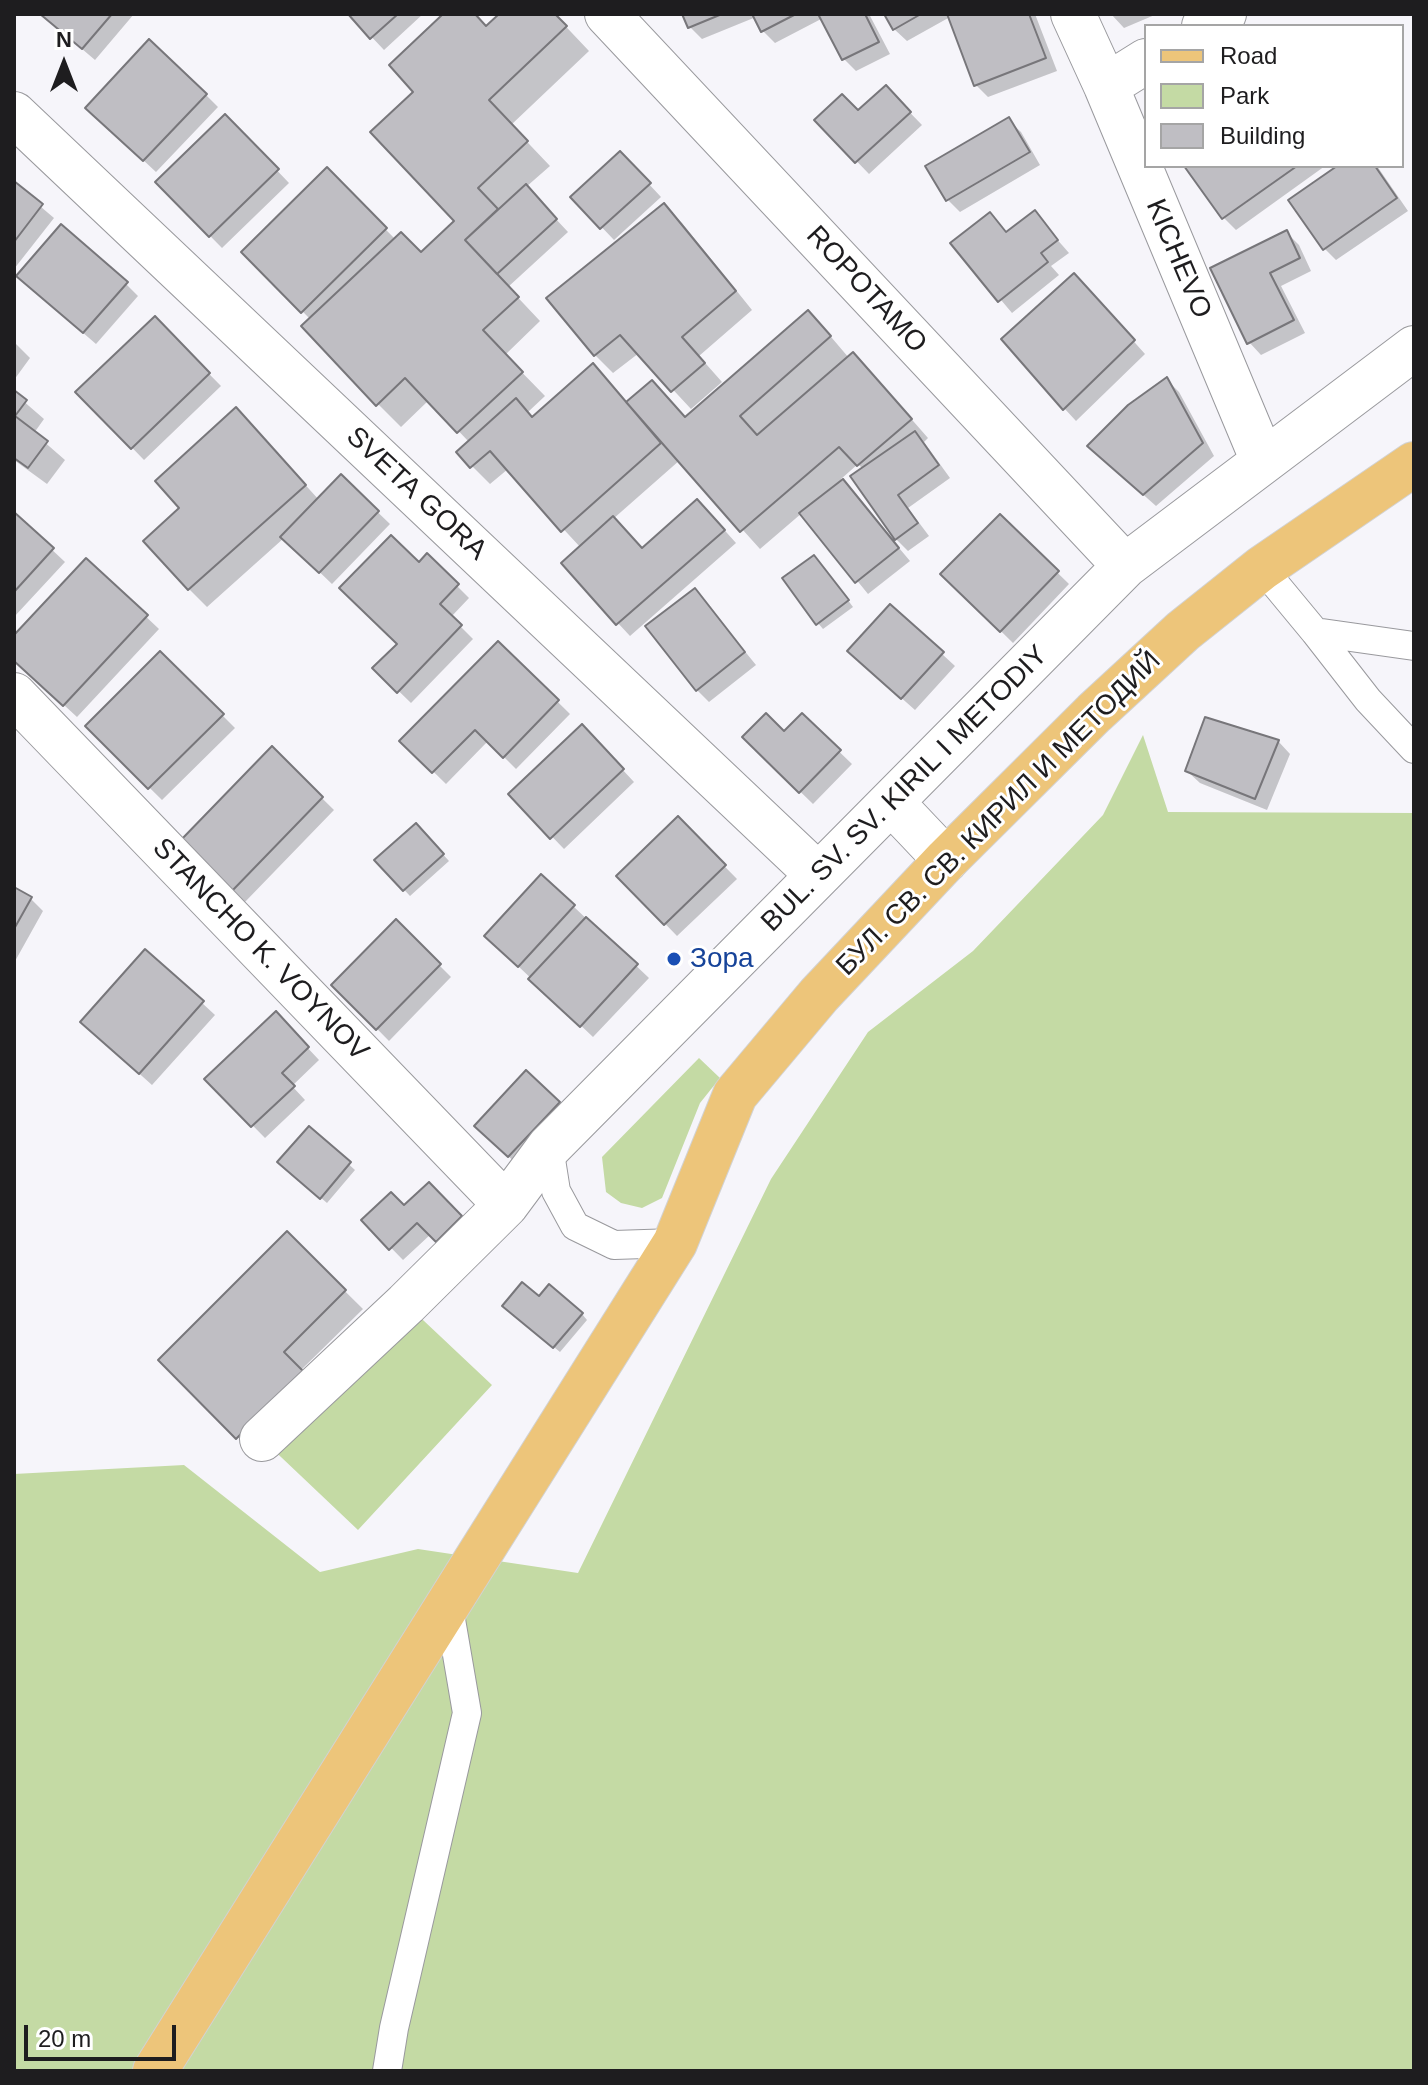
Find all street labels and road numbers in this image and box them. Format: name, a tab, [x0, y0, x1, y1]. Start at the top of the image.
street label: KICHEVO	[1138, 194, 1218, 324]
street label: ROPOTAMO	[799, 220, 933, 360]
street label: SVETA GORA	[339, 420, 493, 568]
street label: BUL. SV. SV. KIRIL I METODIY	[755, 639, 1055, 939]
street label: БУЛ. СВ. СВ. КИРИЛ И МЕТОДИЙ	[830, 645, 1168, 983]
street label: STANCHO K. VOYNOV	[145, 832, 375, 1068]

